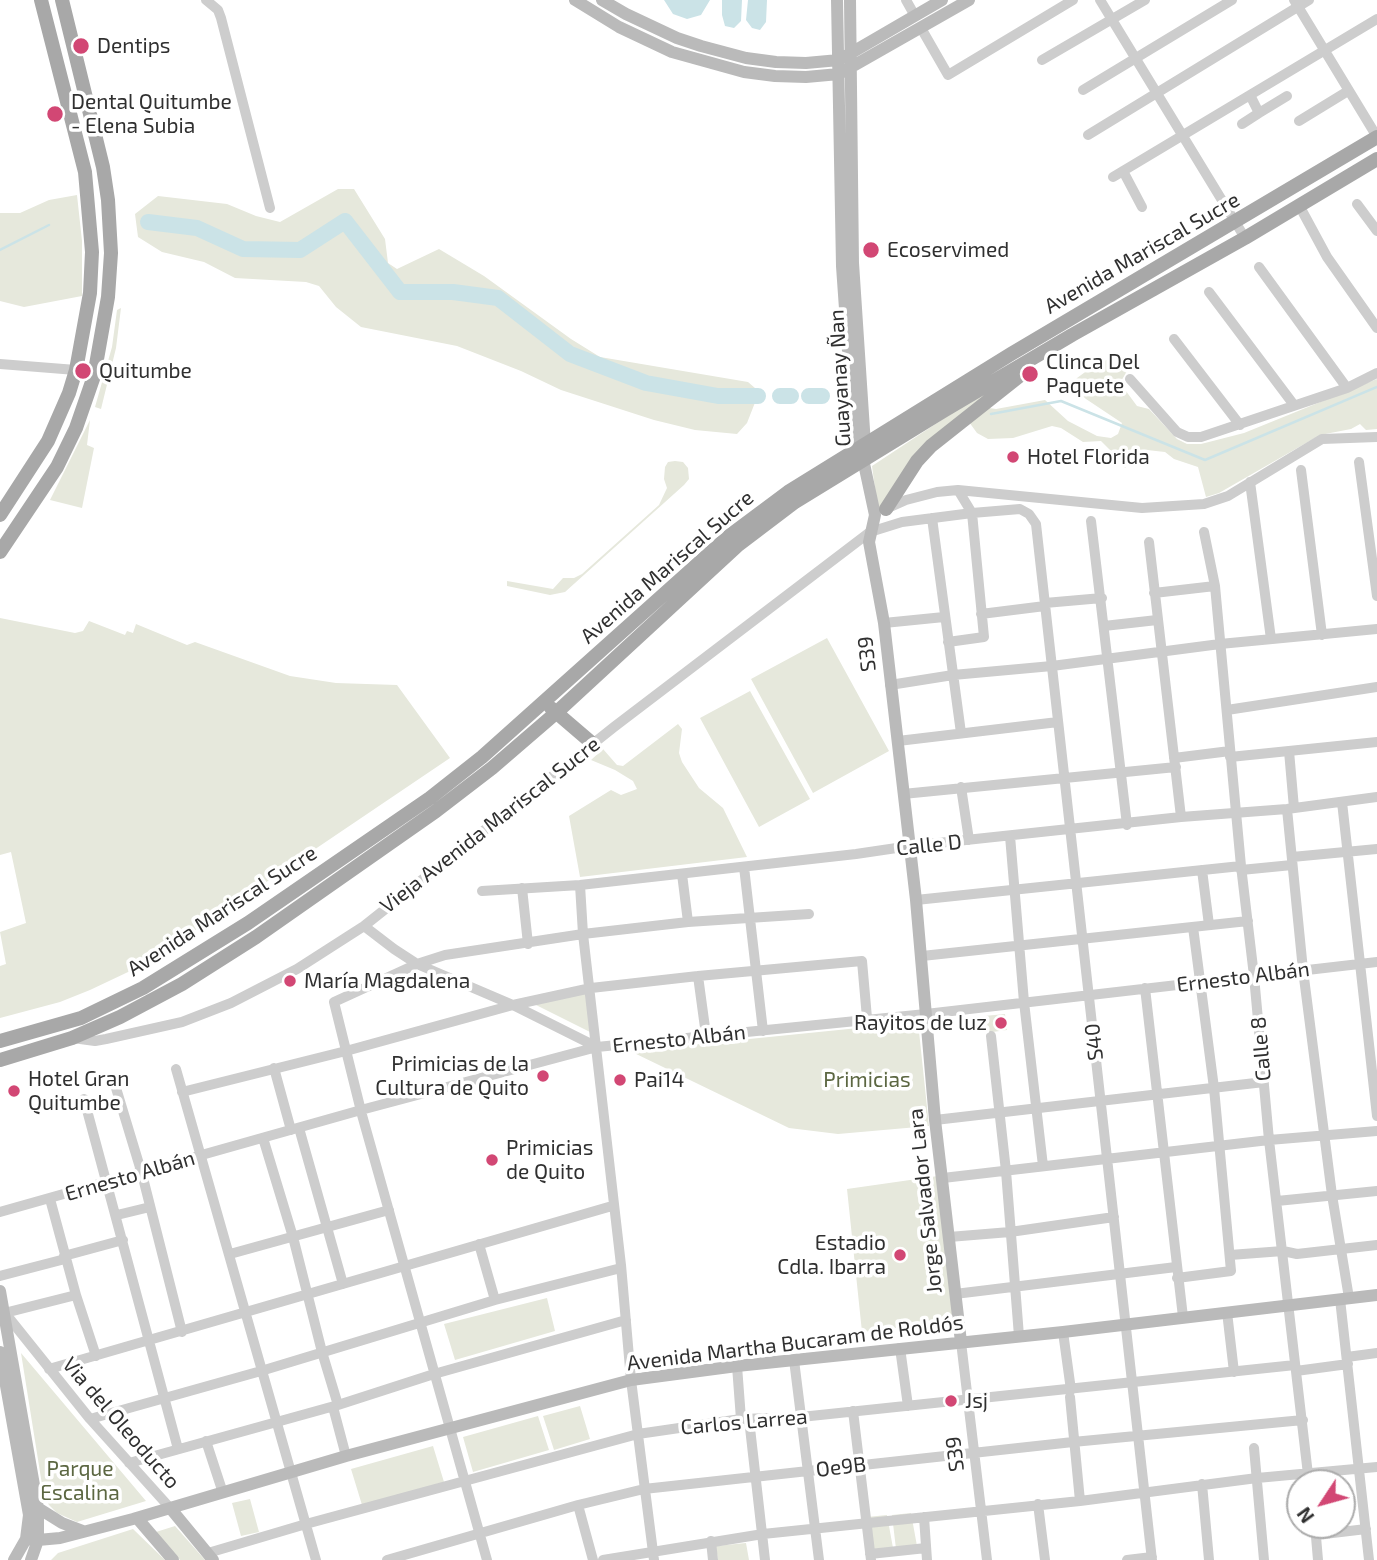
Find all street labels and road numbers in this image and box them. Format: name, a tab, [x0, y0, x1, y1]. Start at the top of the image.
street label: Avenida Mariscal Sucre	[1040, 187, 1244, 319]
street label: Guayanay Ñan	[824, 309, 856, 447]
street label: Avenida Mariscal Sucre	[575, 485, 759, 649]
street label: S39	[853, 635, 881, 673]
street label: Vieja Avenida Mariscal Sucre	[375, 731, 605, 919]
street label: Calle D	[895, 829, 963, 861]
street label: Avenida Mariscal Sucre	[122, 840, 322, 982]
street label: Ernesto Albán	[1175, 956, 1311, 998]
street label: Calle 8	[1246, 1016, 1276, 1082]
street label: Ernesto Albán	[611, 1019, 747, 1059]
street label: S40	[1080, 1022, 1108, 1062]
street label: Jorge Salvador Lara	[903, 1107, 947, 1295]
street label: Ernesto Albán	[62, 1145, 198, 1207]
street label: Avenida Martha Bucaram de Roldós	[625, 1310, 965, 1376]
street label: Via del Oleoducto	[57, 1352, 185, 1494]
street label: Carlos Larrea	[680, 1404, 808, 1440]
street label: S39	[940, 1435, 970, 1473]
street label: Oe9B	[814, 1451, 868, 1483]

